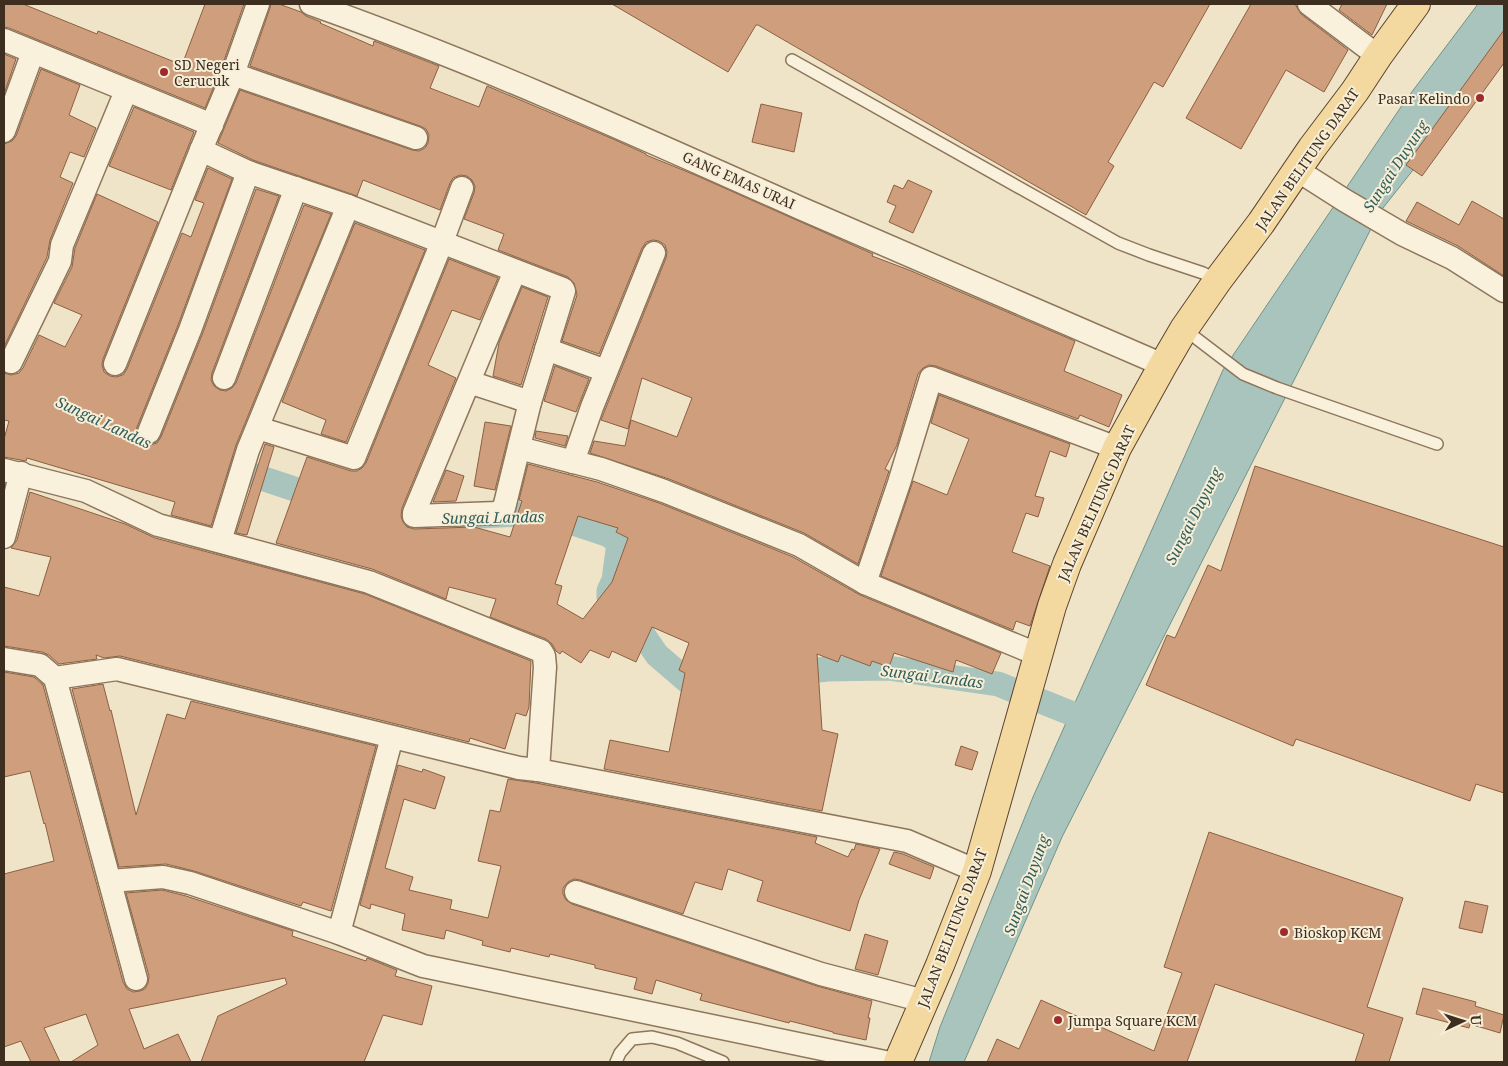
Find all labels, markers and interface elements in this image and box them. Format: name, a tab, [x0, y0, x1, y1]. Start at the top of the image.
place label: SD Negeri Cerucuk	[174, 55, 240, 90]
marker: SD Negeri Cerucuk	[158, 66, 170, 78]
street label: JALAN BELITUNG DARAT	[1250, 84, 1363, 234]
place label: Pasar Kelindo	[1378, 89, 1470, 108]
marker: Pasar Kelindo	[1474, 92, 1486, 104]
water label: Sungai Duyung	[1358, 116, 1433, 216]
street label: GANG EMAS URAI	[680, 147, 798, 213]
water label: Sungai Landas	[53, 391, 155, 453]
street label: JALAN BELITUNG DARAT	[1053, 422, 1139, 585]
water label: Sungai Duyung	[1160, 464, 1226, 568]
water label: Sungai Landas	[441, 506, 545, 528]
water label: Sungai Landas	[880, 660, 984, 692]
water label: Sungai Duyung	[999, 831, 1054, 938]
street label: JALAN BELITUNG DARAT	[912, 845, 991, 1011]
place label: Bioskop KCM	[1294, 923, 1382, 942]
marker: Bioskop KCM	[1278, 926, 1290, 938]
north arrow	[1438, 996, 1488, 1046]
place label: Jumpa Square KCM	[1067, 1011, 1197, 1030]
marker: Jumpa Square KCM	[1052, 1014, 1064, 1026]
text: U	[1467, 1014, 1486, 1026]

